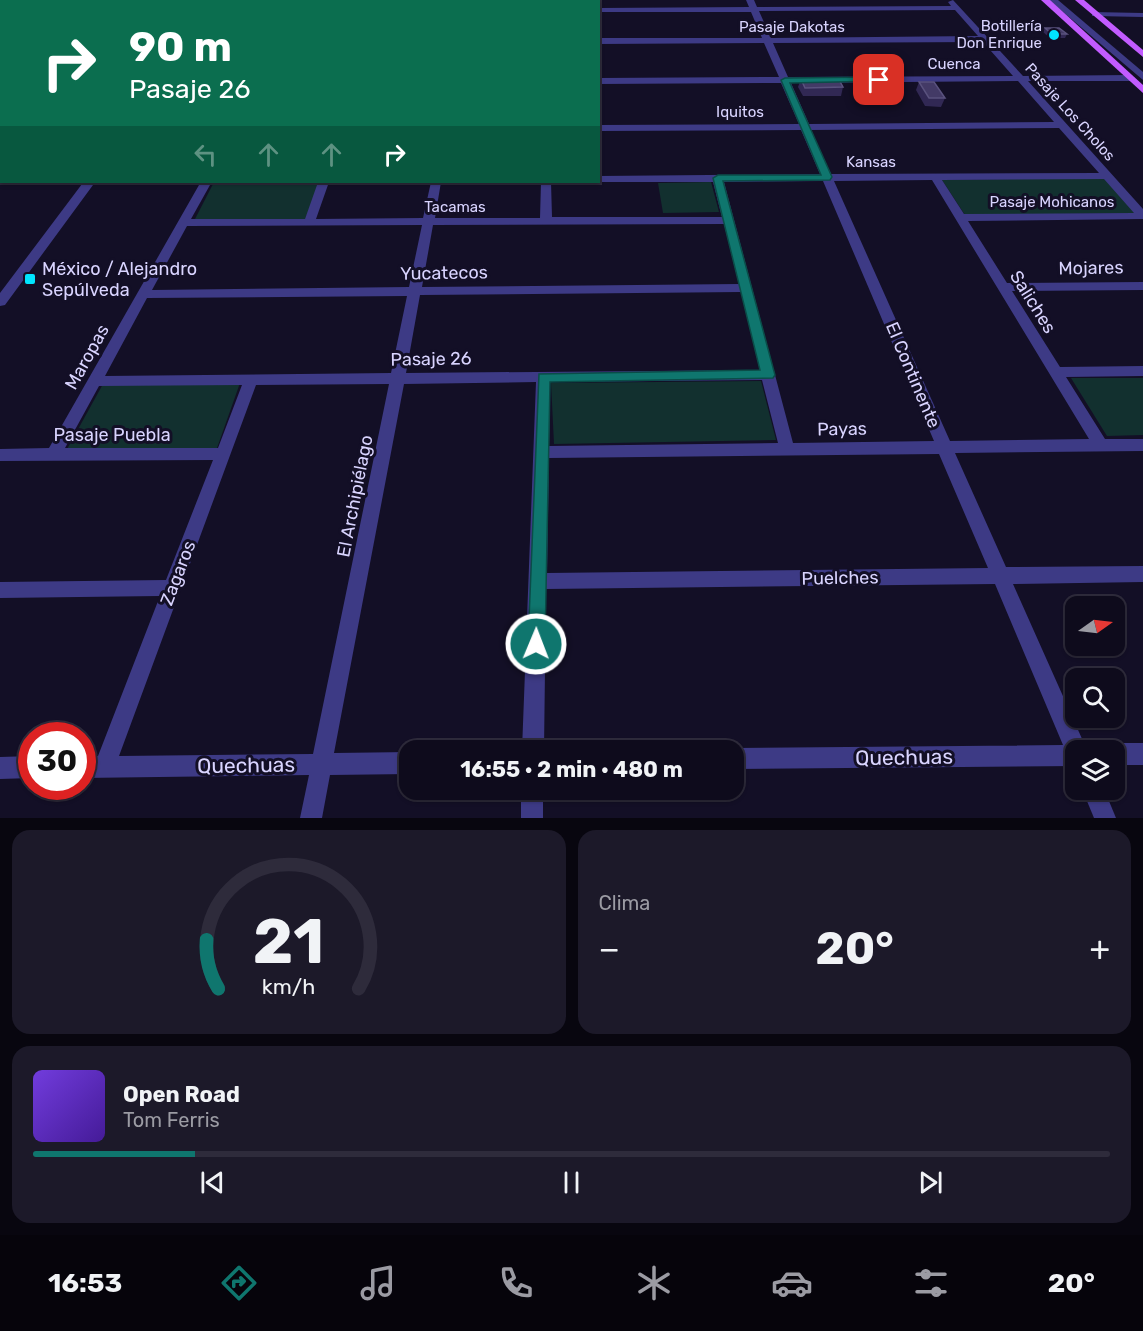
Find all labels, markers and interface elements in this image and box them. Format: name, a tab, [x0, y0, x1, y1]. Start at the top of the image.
place label: Botillería Don Enrique	[956, 17, 1042, 52]
street label: Pasaje Dakotas	[739, 18, 845, 36]
text: 90 m	[129, 22, 232, 72]
icon: right	[30, 24, 108, 102]
marker: Botillería Don Enrique	[1047, 28, 1061, 42]
pin	[853, 54, 904, 105]
street label: Cuenca	[927, 55, 981, 73]
street label: Pasaje Los Cholos	[1021, 59, 1119, 165]
icon: arrive	[862, 63, 895, 96]
text: Pasaje 26	[129, 73, 251, 105]
street label: Iquitos	[716, 103, 764, 121]
icon: left	[189, 138, 222, 171]
icon: ahead	[252, 138, 285, 171]
icon: ahead	[315, 138, 348, 171]
icon: right	[378, 138, 411, 171]
street label: Kansas	[846, 153, 896, 171]
street label: Pasaje Mohicanos	[990, 193, 1115, 211]
street label: Tacamas	[424, 198, 486, 216]
street label: Mojares	[1058, 256, 1124, 280]
place label: México / Alejandro Sepúlveda	[42, 258, 197, 301]
street label: Yucatecos	[400, 261, 488, 285]
street label: Saliches	[1005, 266, 1061, 338]
marker: México / Alejandro Sepúlveda	[23, 272, 37, 286]
street label: El Continente	[881, 319, 945, 431]
street label: Maropas	[60, 321, 114, 393]
street label: Pasaje 26	[390, 347, 472, 371]
street label: Payas	[817, 418, 867, 440]
street label: Pasaje Puebla	[53, 424, 171, 446]
street label: El Archipiélago	[332, 433, 378, 559]
street label: Zagaros	[156, 537, 200, 609]
street label: Puelches	[801, 566, 879, 590]
north arrow	[1065, 596, 1125, 656]
map controls	[1065, 596, 1125, 800]
position arrow	[504, 612, 568, 676]
button: search	[1065, 668, 1125, 728]
speed limit sign: 30	[18, 722, 96, 800]
button: layers	[1065, 740, 1125, 800]
street label: Quechuas	[855, 744, 953, 770]
street label: Quechuas	[197, 752, 295, 778]
text: 16:55 · 2 min · 480 m	[460, 756, 683, 783]
text: Clima	[599, 891, 650, 915]
text: 21	[253, 905, 325, 979]
text: 20°	[816, 922, 894, 975]
text: −	[599, 929, 620, 968]
text: +	[1089, 929, 1110, 968]
text: km/h	[262, 974, 316, 999]
text: Open Road	[123, 1081, 240, 1108]
text: Tom Ferris	[123, 1108, 220, 1132]
icon: previous	[196, 1166, 229, 1199]
icon: pause	[555, 1166, 588, 1199]
icon: next	[914, 1166, 947, 1199]
icon: directions	[218, 1262, 260, 1304]
icon: music	[357, 1262, 399, 1304]
icon: phone	[495, 1262, 537, 1304]
icon: climate	[633, 1262, 675, 1304]
icon: car	[771, 1262, 813, 1304]
icon: filters	[910, 1262, 952, 1304]
text: 16:53	[48, 1267, 122, 1299]
text: 20°	[1048, 1267, 1095, 1299]

